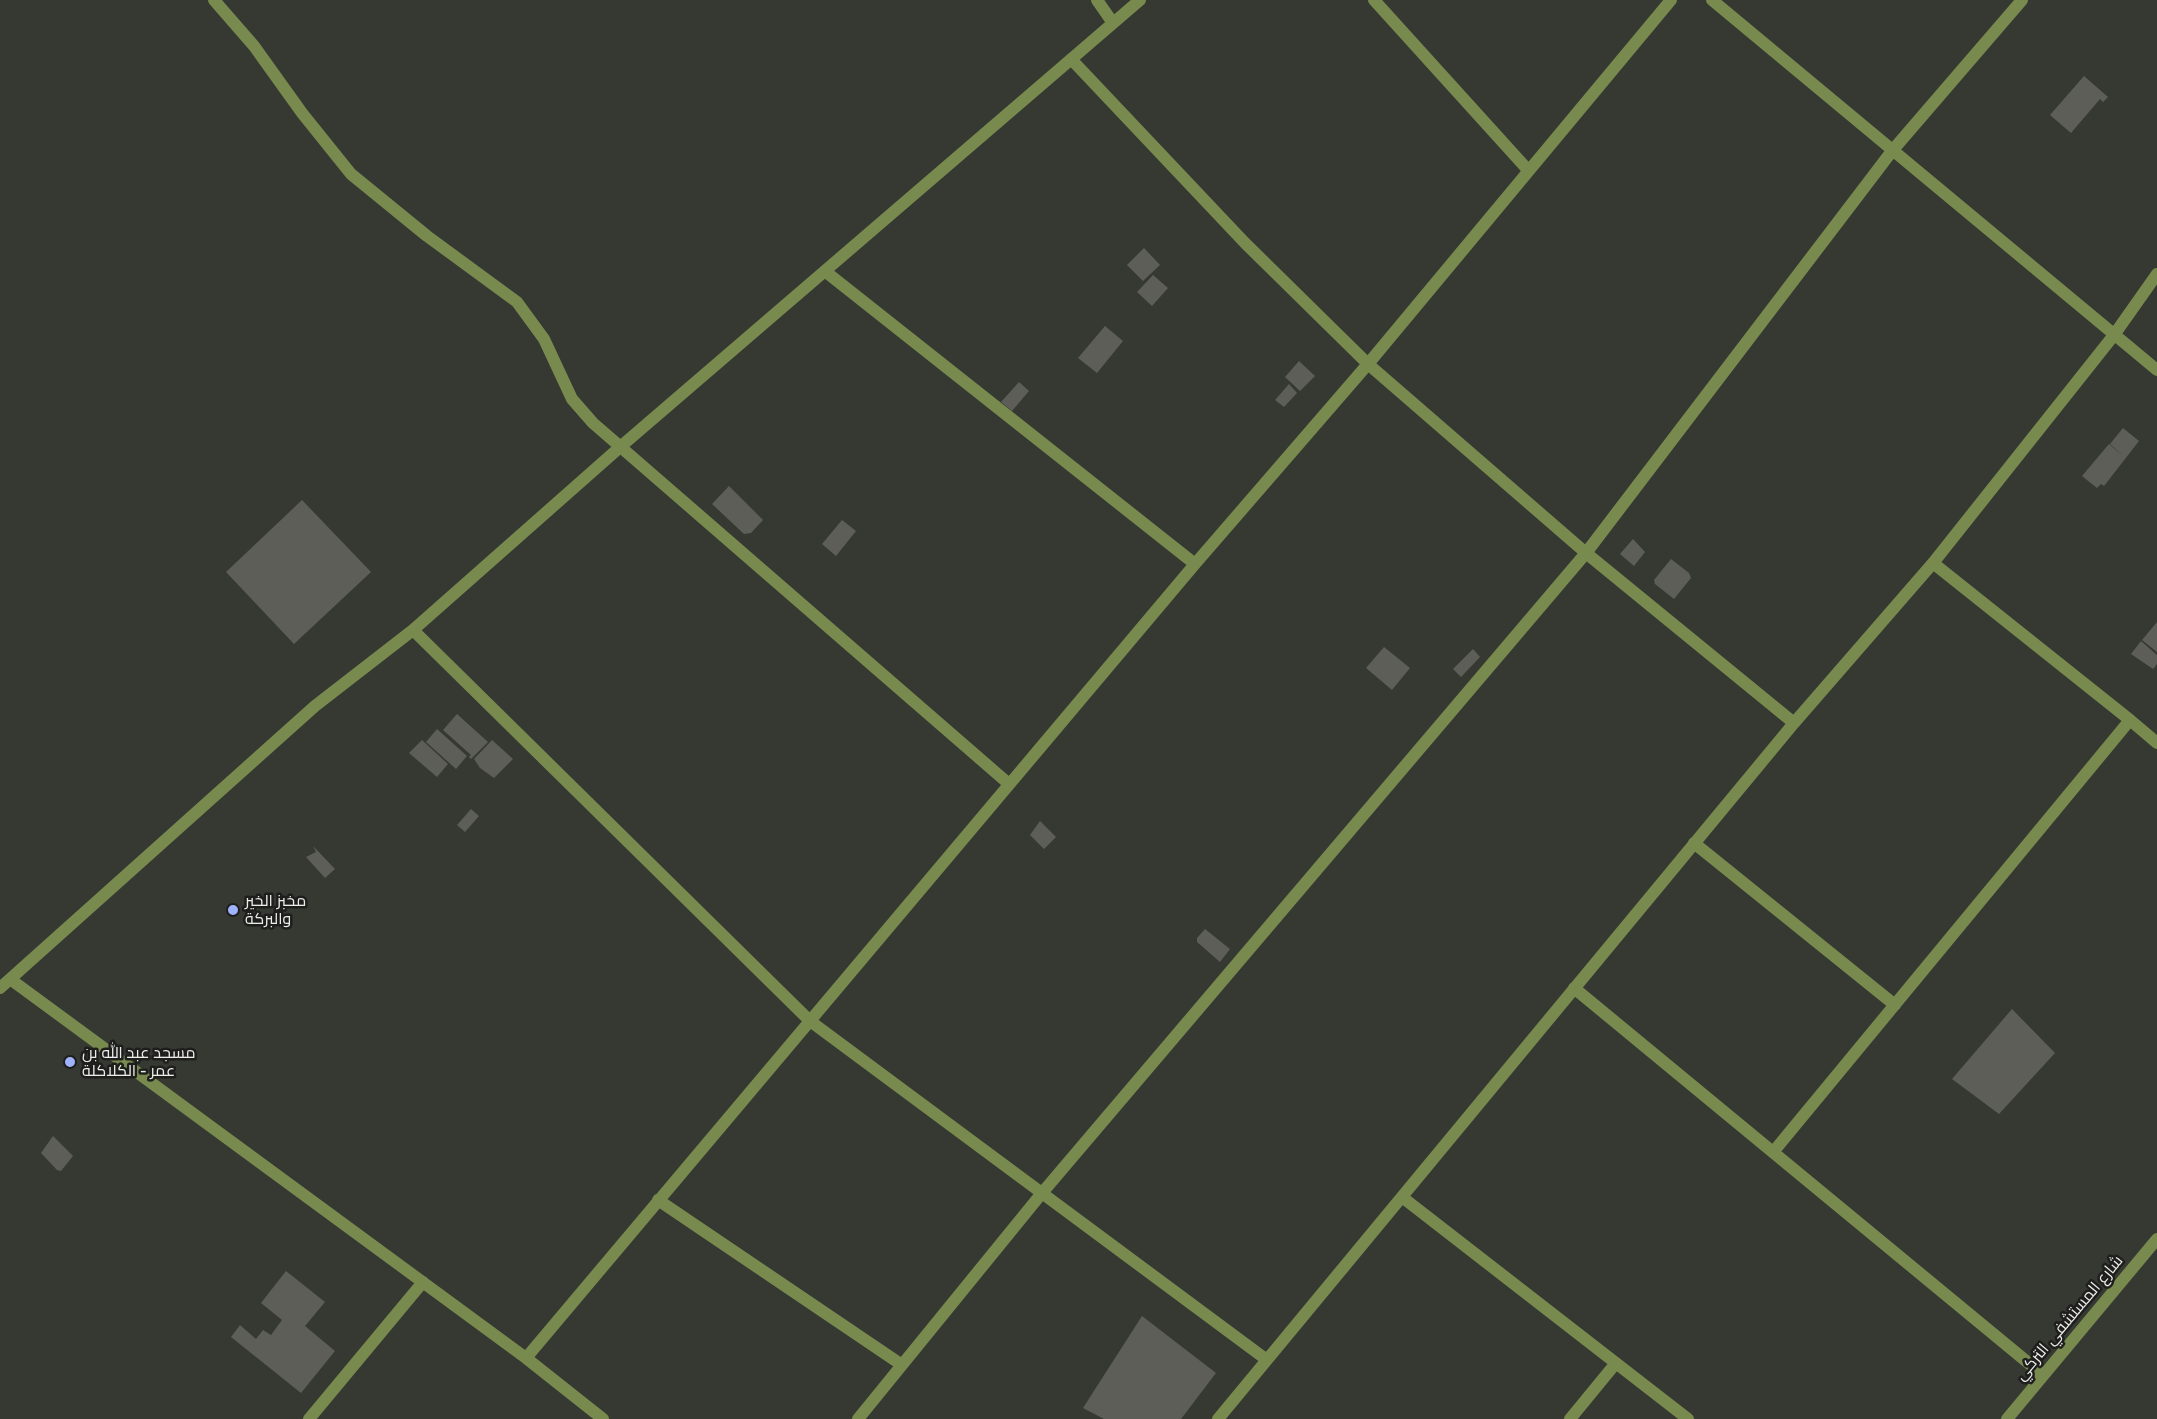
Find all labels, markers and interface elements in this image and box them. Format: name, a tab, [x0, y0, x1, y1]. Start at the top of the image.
place label: مخبز الخير والبركة	[245, 891, 306, 929]
marker: مخبز الخير والبركة	[226, 903, 240, 917]
place label: مسجد عبد الله بن عمر - الكلاكلة	[82, 1043, 196, 1081]
marker: مسجد عبد الله بن عمر - الكلاكلة	[63, 1055, 77, 1069]
street label: شارع المستشفي التركي	[2011, 1252, 2127, 1384]

